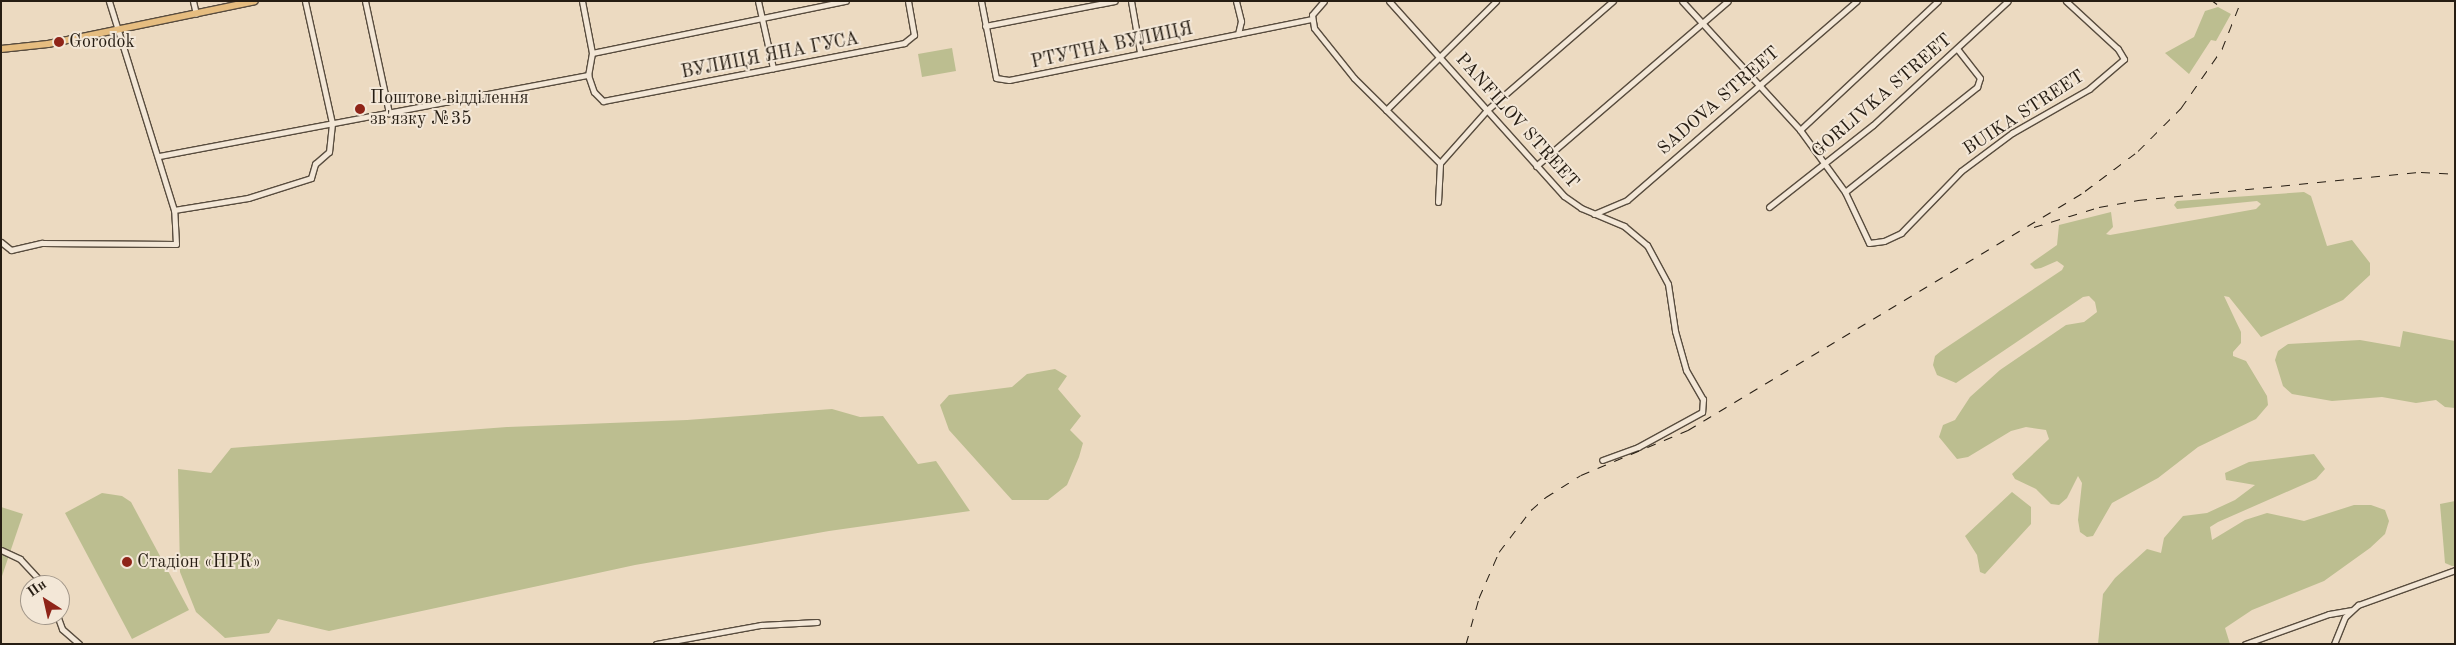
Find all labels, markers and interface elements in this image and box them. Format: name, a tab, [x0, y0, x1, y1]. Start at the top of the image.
street label: РТУТНА ВУЛИЦЯ	[1029, 18, 1195, 74]
street label: ВУЛИЦЯ ЯНА ГУСА	[679, 28, 861, 84]
street label: GORLIVKA STREET	[1808, 29, 1956, 163]
place label: Gorodok	[69, 31, 135, 53]
marker: Gorodok	[53, 36, 65, 48]
street label: SADOVA STREET	[1654, 42, 1784, 160]
street label: PANFILOV STREET	[1451, 49, 1583, 193]
street label: BUIKA STREET	[1959, 66, 2089, 160]
place label: Поштове відділення зв'язку №35	[370, 88, 529, 130]
marker: Поштове відділення зв'язку №35	[354, 103, 366, 115]
place label: Стадіон «НРК»	[137, 551, 261, 573]
marker: Стадіон «НРК»	[121, 556, 133, 568]
north arrow	[20, 575, 70, 625]
text: Пн	[25, 577, 49, 600]

